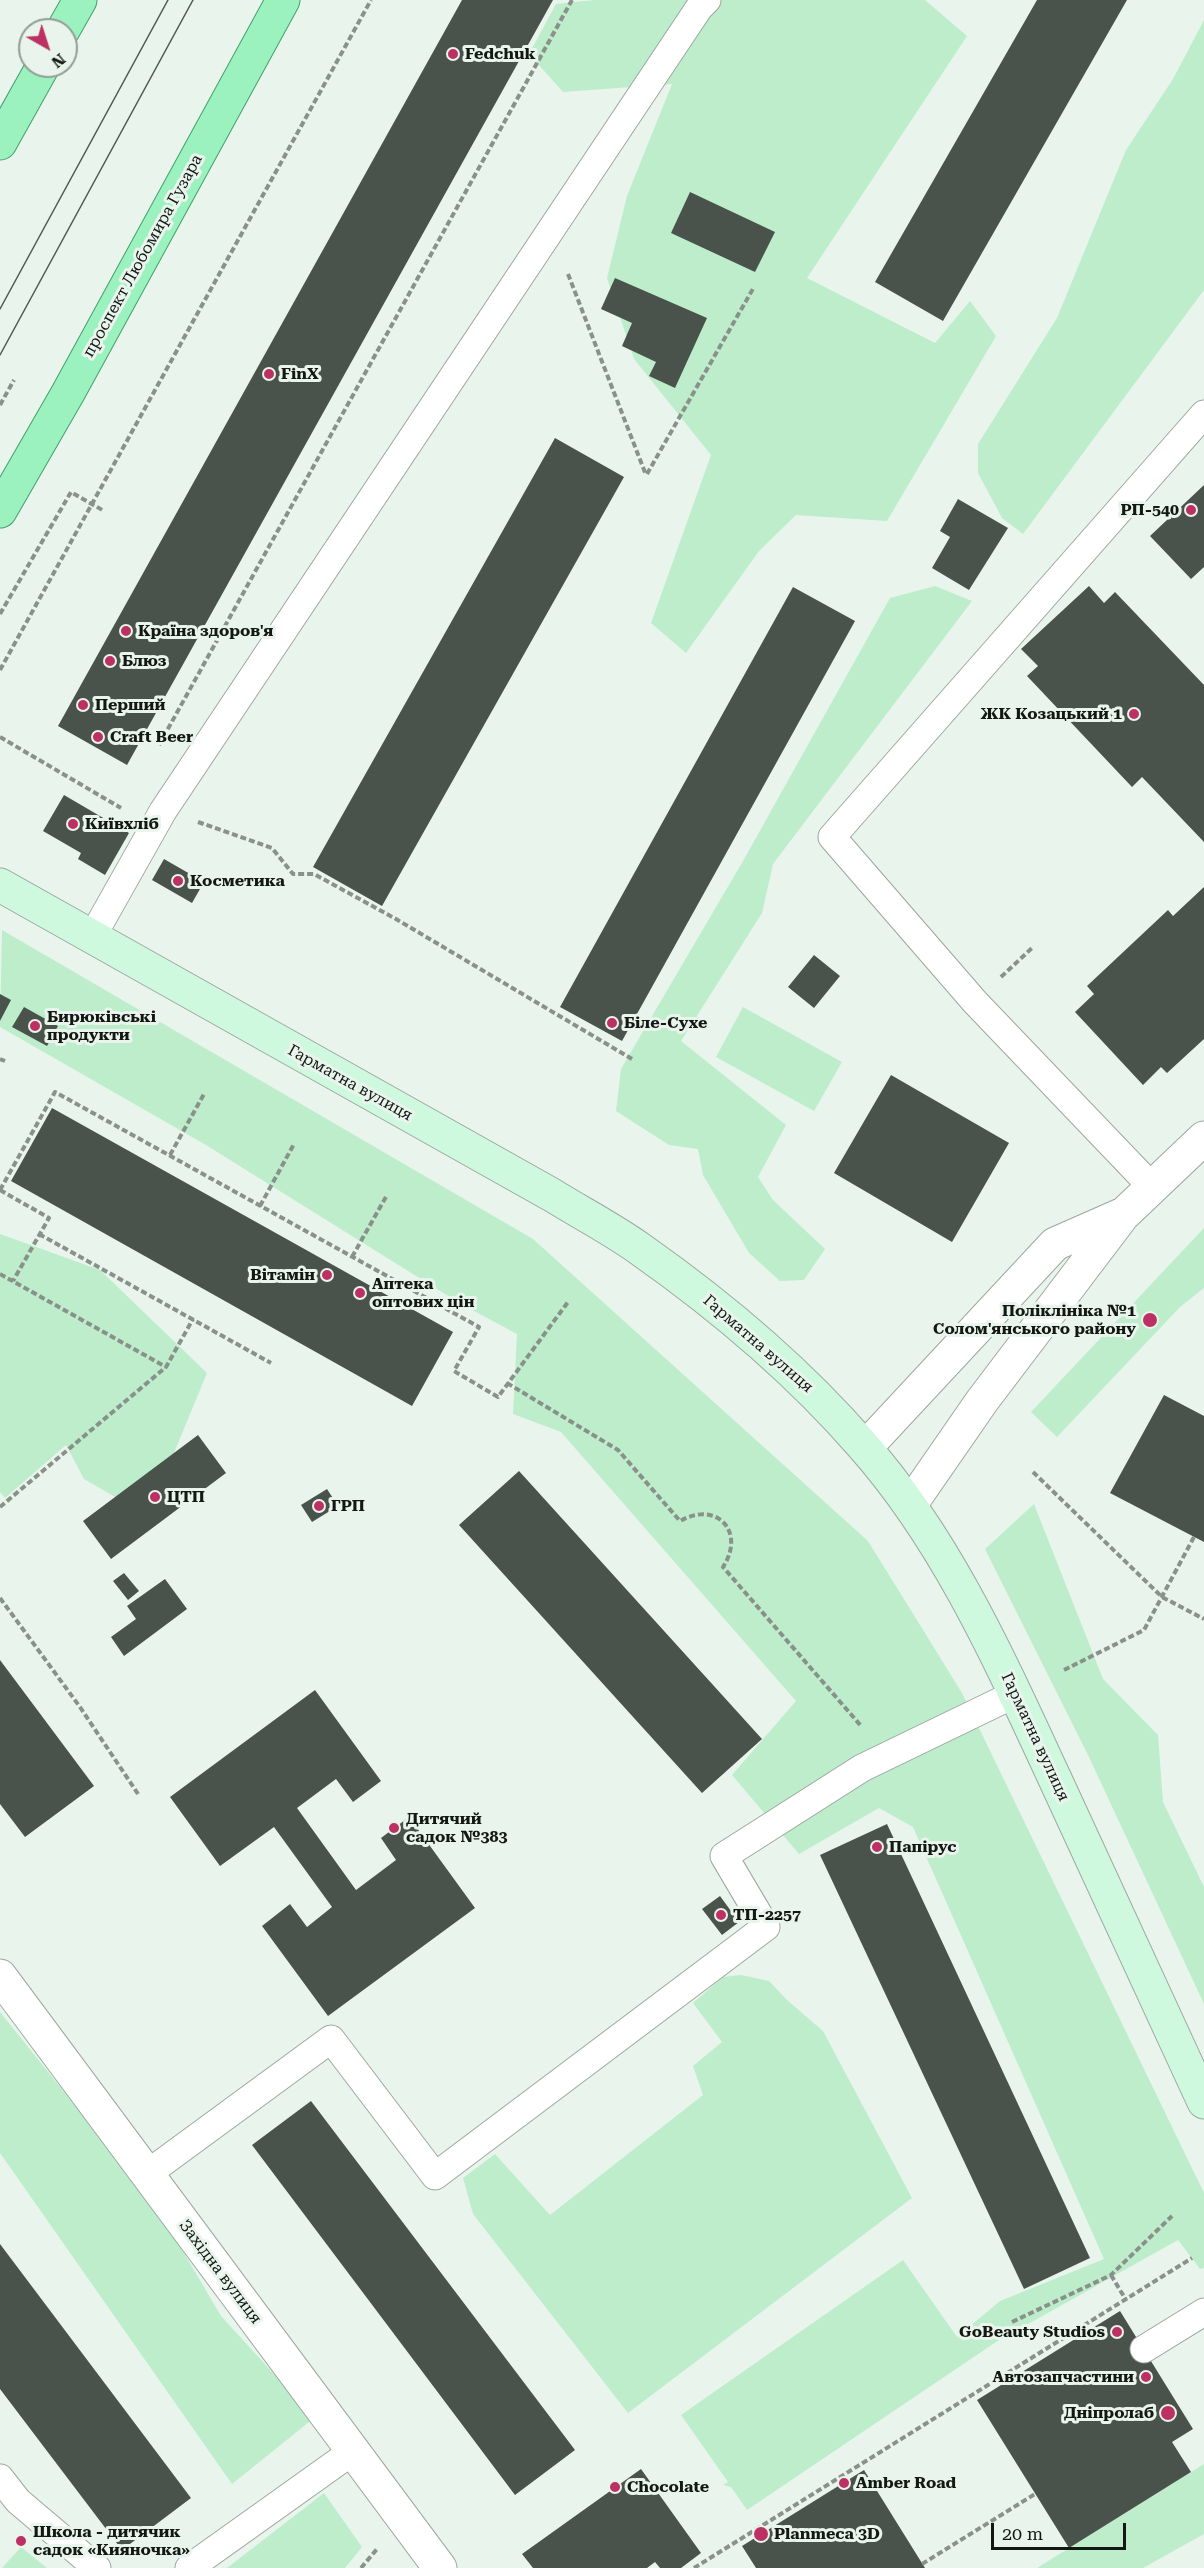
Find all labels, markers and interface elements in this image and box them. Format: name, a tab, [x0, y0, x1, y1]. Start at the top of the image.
north arrow	[18, 18, 78, 78]
place label: Fedchuk	[465, 44, 536, 64]
marker: Fedchuk	[446, 47, 460, 61]
text: N	[48, 50, 69, 72]
street label: проспект Любомира Гузара	[79, 151, 207, 361]
place label: FinX	[281, 364, 319, 384]
marker: FinX	[262, 367, 276, 381]
place label: РП-540	[1121, 500, 1179, 520]
marker: РП-540	[1184, 503, 1198, 517]
place label: Країна здоров'я	[138, 621, 273, 641]
marker: Країна здоров'я	[119, 624, 133, 638]
place label: Блюз	[122, 651, 167, 671]
marker: Блюз	[103, 654, 117, 668]
place label: Перший	[95, 695, 166, 715]
marker: Перший	[76, 698, 90, 712]
place label: ЖК Козацький 1	[980, 704, 1122, 724]
marker: ЖК Козацький 1	[1127, 707, 1141, 721]
place label: Craft Beer	[110, 727, 193, 747]
marker: Craft Beer	[91, 730, 105, 744]
place label: Київхліб	[85, 814, 159, 834]
marker: Київхліб	[66, 817, 80, 831]
place label: Косметика	[190, 871, 285, 891]
marker: Косметика	[171, 874, 185, 888]
place label: Бирюківські продукти	[47, 1007, 156, 1045]
place label: Біле-Сухе	[624, 1013, 707, 1033]
marker: Біле-Сухе	[605, 1016, 619, 1030]
marker: Бирюківські продукти	[28, 1019, 42, 1033]
street label: Гарматна вулиця	[284, 1041, 416, 1125]
place label: Вітамін	[250, 1265, 315, 1285]
marker: Вітамін	[320, 1268, 334, 1282]
place label: Аптека оптових цін	[372, 1274, 474, 1312]
marker: Аптека оптових цін	[353, 1286, 367, 1300]
street label: Гарматна вулиця	[699, 1291, 817, 1397]
place label: Поліклініка №1 Солом'янського району	[933, 1301, 1136, 1339]
marker: Поліклініка №1 Солом'янського району	[1141, 1311, 1159, 1329]
place label: ЦТП	[167, 1487, 205, 1507]
marker: ЦТП	[148, 1490, 162, 1504]
place label: ГРП	[331, 1496, 365, 1516]
marker: ГРП	[312, 1499, 326, 1513]
street label: Гарматна вулиця	[997, 1670, 1073, 1804]
place label: Дитячий садок №383	[406, 1809, 507, 1847]
marker: Дитячий садок №383	[387, 1821, 401, 1835]
place label: Папірус	[889, 1837, 957, 1857]
marker: Папірус	[870, 1840, 884, 1854]
place label: ТП-2257	[733, 1905, 801, 1925]
marker: ТП-2257	[714, 1908, 728, 1922]
street label: Західна вулиця	[175, 2216, 265, 2328]
place label: GoBeauty Studios	[959, 2322, 1105, 2342]
marker: GoBeauty Studios	[1110, 2325, 1124, 2339]
place label: Автозапчастини	[993, 2367, 1134, 2387]
marker: Автозапчастини	[1139, 2370, 1153, 2384]
place label: Дніпролаб	[1064, 2403, 1154, 2423]
marker: Дніпролаб	[1159, 2404, 1177, 2422]
place label: Amber Road	[856, 2473, 956, 2493]
marker: Amber Road	[837, 2476, 851, 2490]
place label: Chocolate	[627, 2477, 709, 2497]
marker: Chocolate	[608, 2480, 622, 2494]
scale bar	[994, 2511, 1129, 2549]
place label: Школа - дитячик садок «Кияночка»	[33, 2522, 190, 2560]
text: 20 m	[1002, 2523, 1043, 2544]
place label: Planmeca 3D	[774, 2524, 880, 2544]
marker: Planmeca 3D	[752, 2525, 770, 2543]
marker: Школа - дитячик садок «Кияночка»	[14, 2534, 28, 2548]

